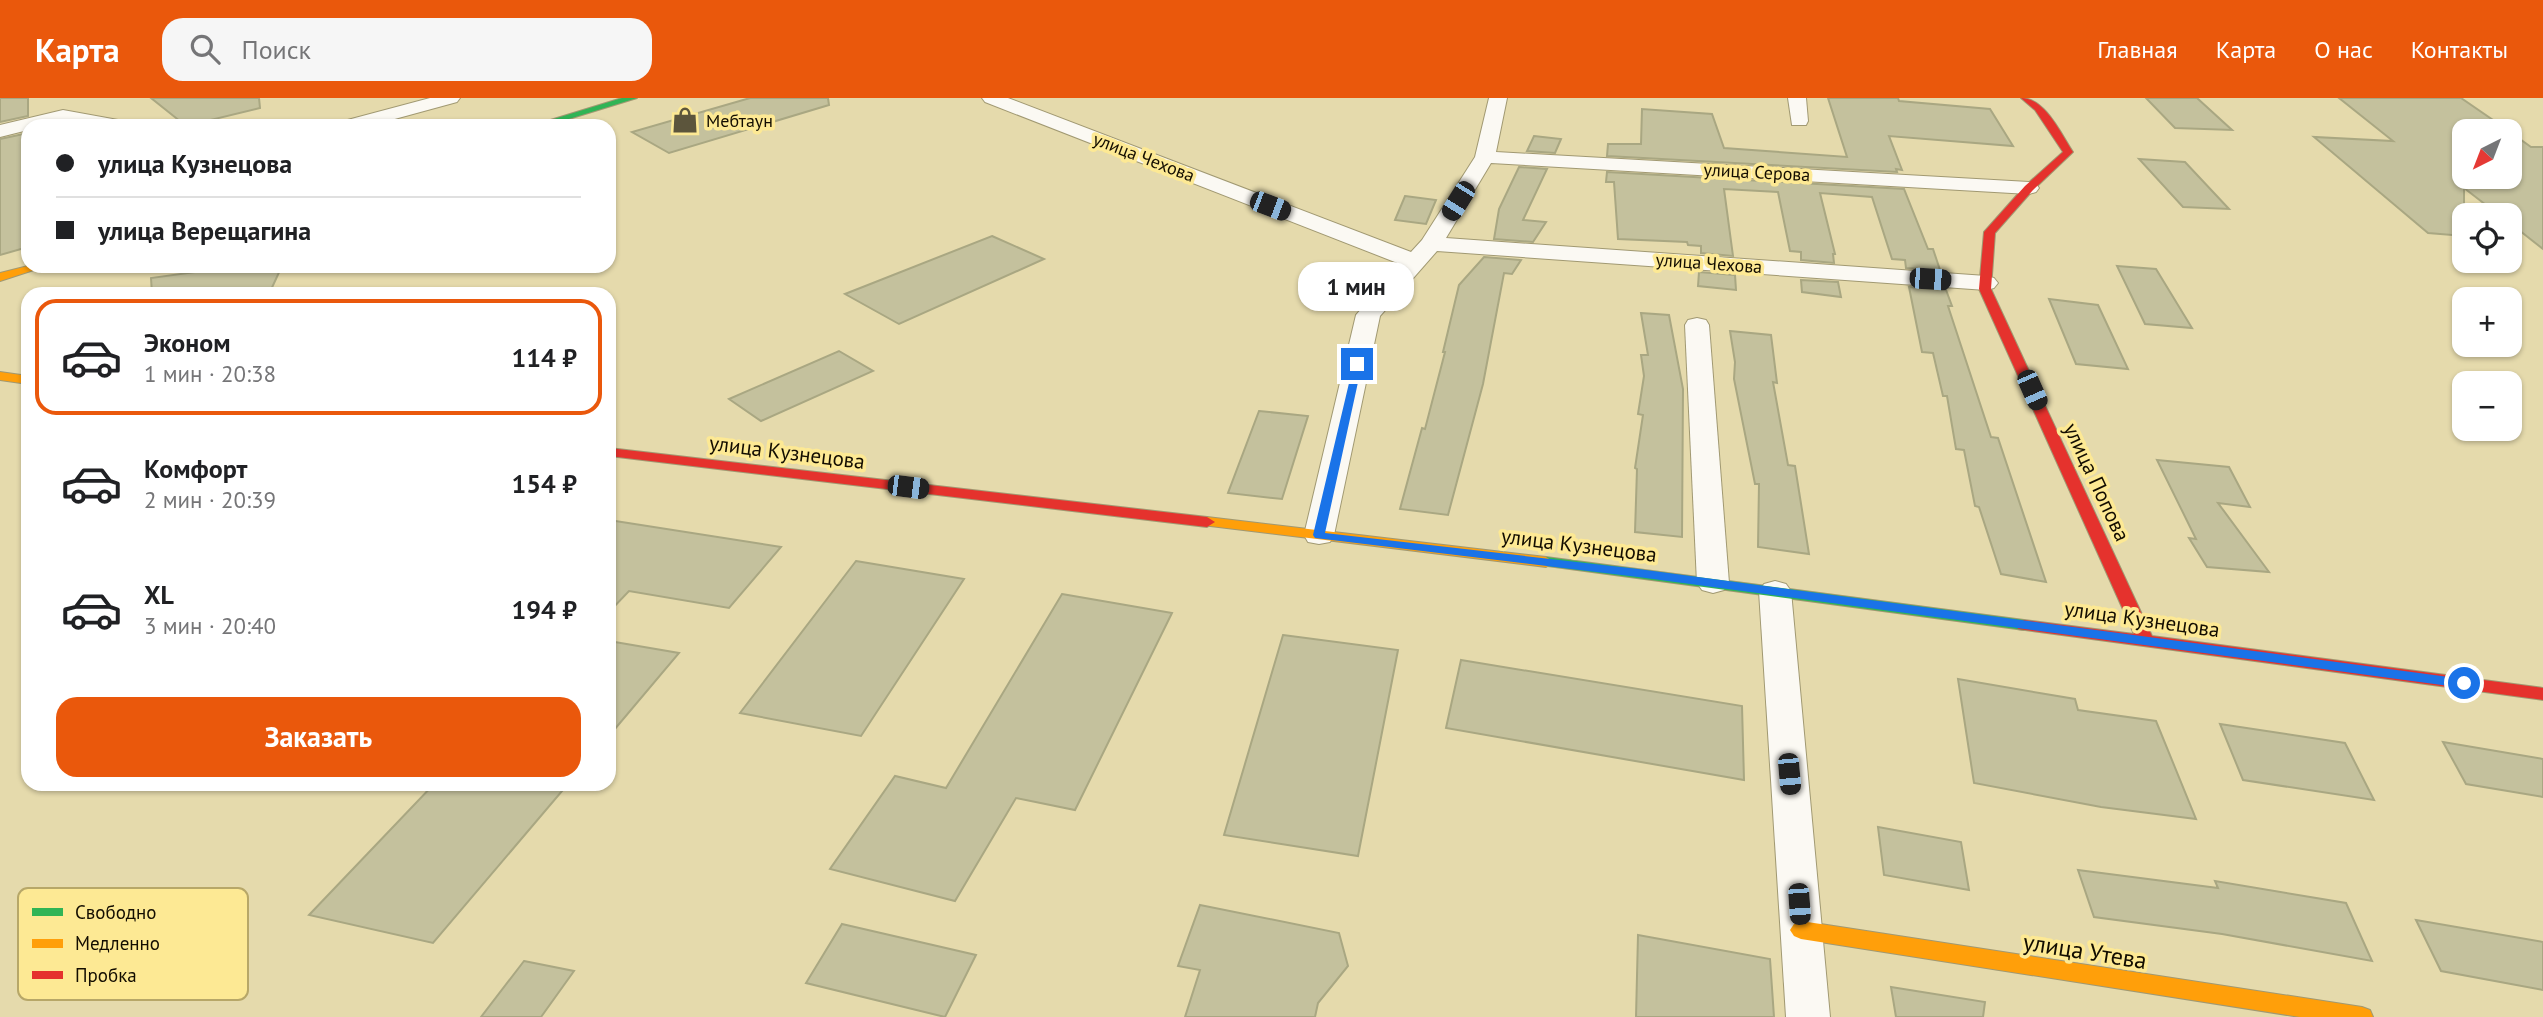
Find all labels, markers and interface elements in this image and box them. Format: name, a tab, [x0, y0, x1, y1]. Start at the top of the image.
search box	[162, 18, 652, 81]
text: Карта	[35, 28, 120, 71]
icon: search	[186, 30, 224, 68]
text: Поиск	[242, 33, 311, 66]
text: Главная	[2097, 34, 2178, 65]
text: Карта	[2216, 34, 2276, 65]
text: О нас	[2314, 34, 2373, 65]
text: Контакты	[2411, 34, 2508, 65]
shop icon: Мебтаун	[670, 105, 700, 135]
place label: Мебтаун	[706, 109, 773, 132]
north arrow	[2452, 119, 2522, 189]
map controls	[2452, 119, 2522, 441]
street label: улица Чехова	[1090, 127, 1198, 187]
text: улица Кузнецова	[98, 147, 292, 180]
street label: улица Серова	[1703, 158, 1811, 186]
car	[1438, 178, 1479, 224]
car	[1247, 189, 1294, 223]
button: locate	[2452, 203, 2522, 273]
text: улица Верещагина	[98, 214, 311, 247]
street label: улица Чехова	[1655, 248, 1763, 278]
callout: 1 мин	[1299, 262, 1415, 312]
car	[1909, 267, 1952, 291]
text: 1 мин	[1326, 272, 1386, 301]
button: +	[2452, 287, 2522, 357]
icon: car	[60, 326, 123, 389]
text: Эконом	[144, 326, 231, 359]
text: 114 ₽	[511, 341, 577, 374]
route end	[1341, 348, 1373, 380]
text: 1 мин · 20:38	[144, 359, 276, 388]
car	[2014, 367, 2051, 413]
button: −	[2452, 371, 2522, 441]
street label: улица Попова	[2058, 418, 2136, 546]
street label: улица Кузнецова	[708, 429, 866, 475]
icon: car	[60, 452, 123, 515]
text: Комфорт	[144, 452, 247, 485]
text: 154 ₽	[511, 467, 577, 500]
car	[886, 474, 931, 500]
text: 2 мин · 20:39	[144, 485, 276, 514]
street label: улица Кузнецова	[1500, 522, 1658, 568]
icon: car	[60, 578, 123, 641]
text: XL	[144, 578, 174, 611]
text: 194 ₽	[511, 593, 577, 626]
street label: улица Кузнецова	[2063, 595, 2221, 643]
text: 3 мин · 20:40	[144, 611, 276, 640]
route start	[2448, 667, 2480, 699]
button: Заказать	[56, 697, 581, 777]
car	[1777, 752, 1802, 796]
car	[1788, 882, 1811, 926]
legend	[18, 888, 248, 1000]
text: Свободно	[75, 900, 157, 924]
street label: улица Утева	[2021, 926, 2149, 976]
text: Медленно	[75, 931, 160, 955]
text: Пробка	[75, 963, 137, 987]

